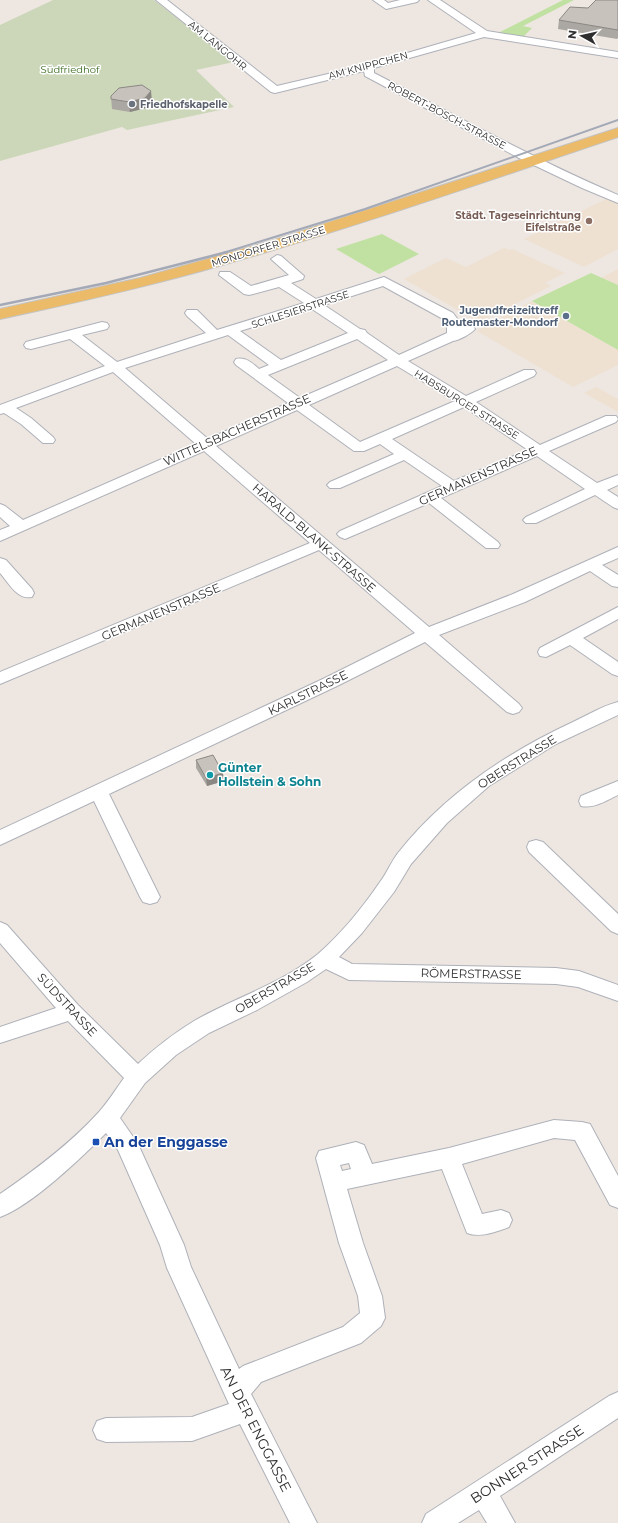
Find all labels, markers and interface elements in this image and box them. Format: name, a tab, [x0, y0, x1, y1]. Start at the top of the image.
north arrow	[562, 16, 602, 56]
street label: AM LANGOHR	[186, 18, 250, 73]
text: N	[565, 29, 580, 40]
street label: AM KNIPPCHEN	[327, 49, 409, 82]
park label: Südfriedhof	[41, 63, 100, 76]
street label: ROBERT-BOSCH-STRASSE	[385, 79, 509, 152]
place label: Friedhofskapelle	[140, 98, 228, 111]
marker: Friedhofskapelle	[127, 99, 137, 109]
place label: Städt. Tageseinrichtung Eifelstraße	[455, 209, 581, 234]
marker: Städt. Tageseinrichtung Eifelstraße	[584, 216, 594, 226]
street label: MONDORFER STRASSE	[210, 223, 327, 270]
street label: SCHLESIERSTRASSE	[250, 287, 351, 331]
place label: Jugendfreizeittreff Routemaster-Mondorf	[441, 304, 559, 329]
marker: Jugendfreizeittreff Routemaster-Mondorf	[561, 311, 571, 321]
street label: HABSBURGER STRASSE	[412, 367, 522, 442]
street label: WITTELSBACHERSTRASSE	[161, 390, 313, 469]
street label: GERMANENSTRASSE	[416, 443, 539, 508]
street label: HARALD-BLANK-STRASSE	[250, 480, 379, 595]
street label: GERMANENSTRASSE	[99, 580, 223, 643]
street label: KARLSTRASSE	[266, 667, 350, 718]
street label: OBERSTRASSE	[475, 731, 559, 792]
place label: Günter Hollstein & Sohn	[218, 760, 321, 789]
marker: Günter Hollstein & Sohn	[205, 770, 215, 780]
street label: OBERSTRASSE	[232, 959, 317, 1017]
street label: RÖMERSTRASSE	[420, 965, 522, 982]
street label: SÜDSTRASSE	[34, 970, 100, 1039]
place label: An der Enggasse	[103, 1133, 228, 1151]
marker: An der Enggasse	[91, 1137, 101, 1147]
street label: AN DER ENGGASSE	[216, 1363, 296, 1495]
street label: BONNER STRASSE	[467, 1421, 587, 1507]

